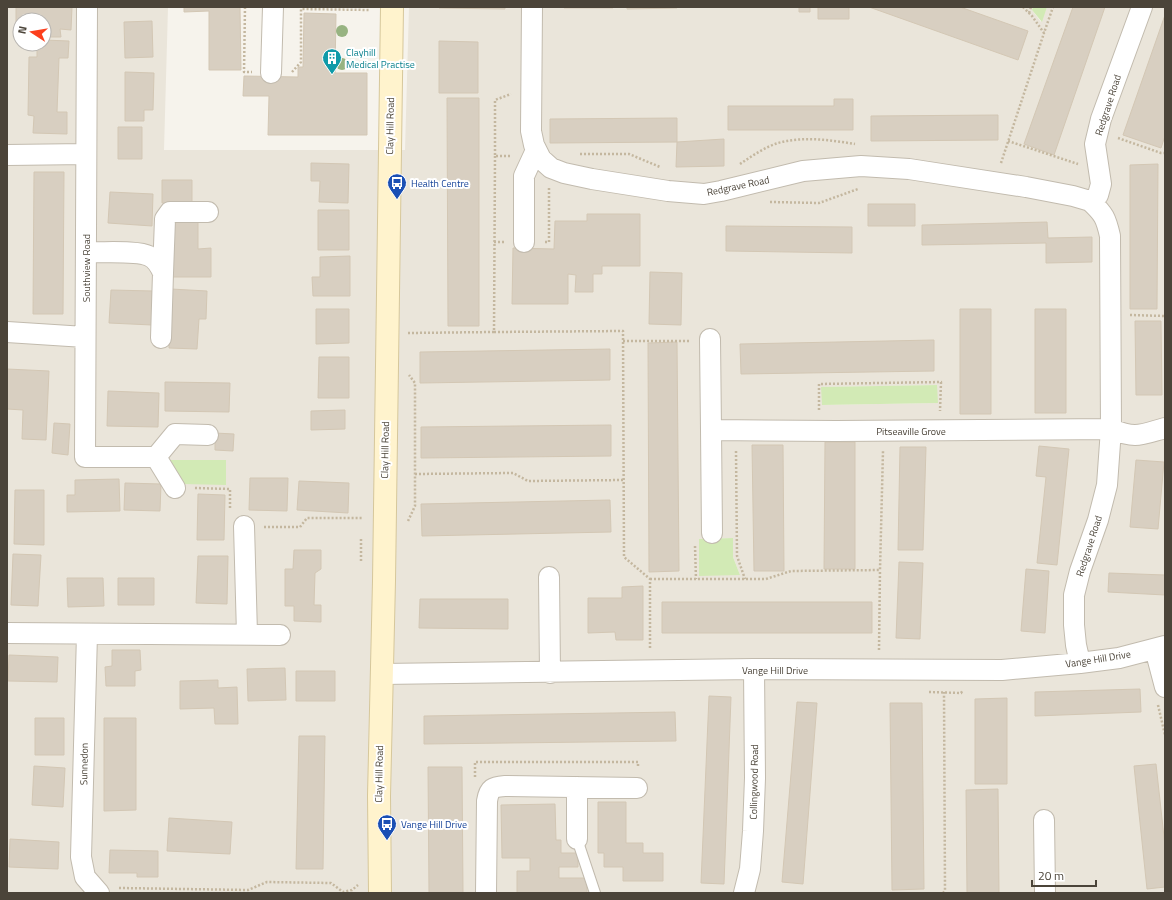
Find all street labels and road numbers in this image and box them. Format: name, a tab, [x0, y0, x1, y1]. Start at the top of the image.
street label: Redgrave Road	[1091, 72, 1125, 138]
street label: Clay Hill Road	[382, 97, 398, 155]
street label: Redgrave Road	[705, 172, 771, 200]
street label: Southview Road	[79, 234, 94, 302]
street label: Clay Hill Road	[377, 421, 393, 479]
street label: Pitseaville Grove	[876, 424, 946, 439]
street label: Redgrave Road	[1072, 513, 1106, 579]
street label: Vange Hill Drive	[1064, 646, 1132, 672]
street label: Vange Hill Drive	[742, 663, 808, 678]
street label: Sunnedon	[76, 743, 92, 785]
street label: Collingwood Road	[746, 744, 762, 820]
street label: Clay Hill Road	[371, 745, 387, 803]

